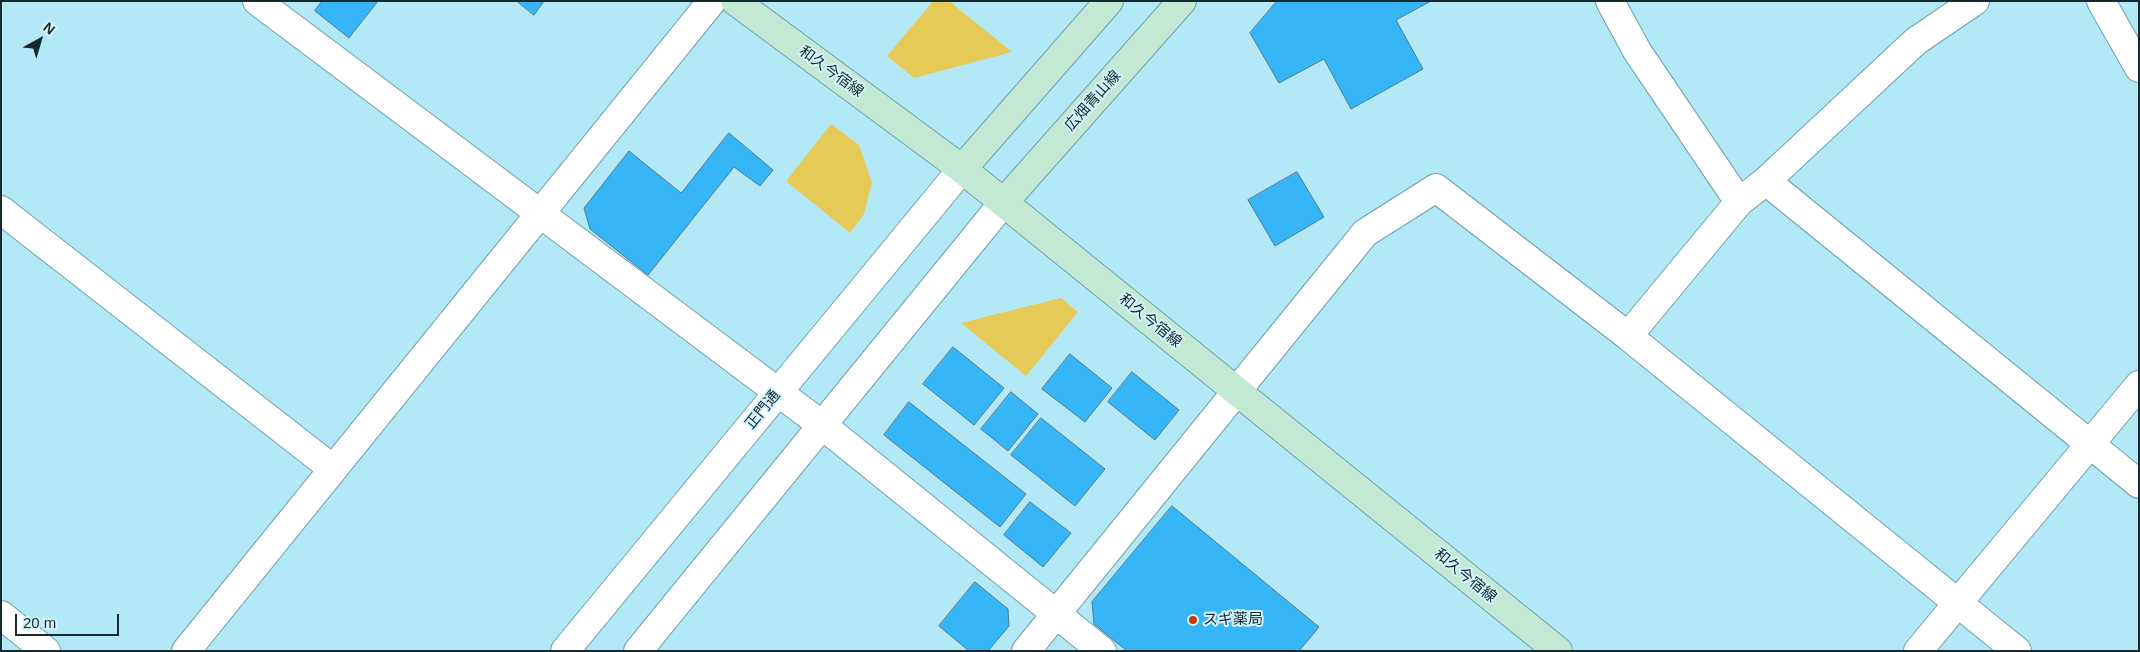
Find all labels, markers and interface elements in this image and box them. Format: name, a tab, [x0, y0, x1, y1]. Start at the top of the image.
north arrow	[15, 15, 65, 65]
text: N	[40, 19, 58, 38]
street label: 和久今宿線	[795, 43, 867, 101]
street label: 広畑青山線	[1061, 67, 1125, 135]
street label: 和久今宿線	[1115, 290, 1185, 352]
street label: 正門通	[742, 387, 784, 433]
street label: 和久今宿線	[1430, 545, 1500, 607]
scale bar	[18, 604, 121, 636]
place label: スギ薬局	[1203, 611, 1263, 629]
text: 20 m	[23, 614, 56, 631]
marker: スギ薬局	[1187, 614, 1199, 626]

